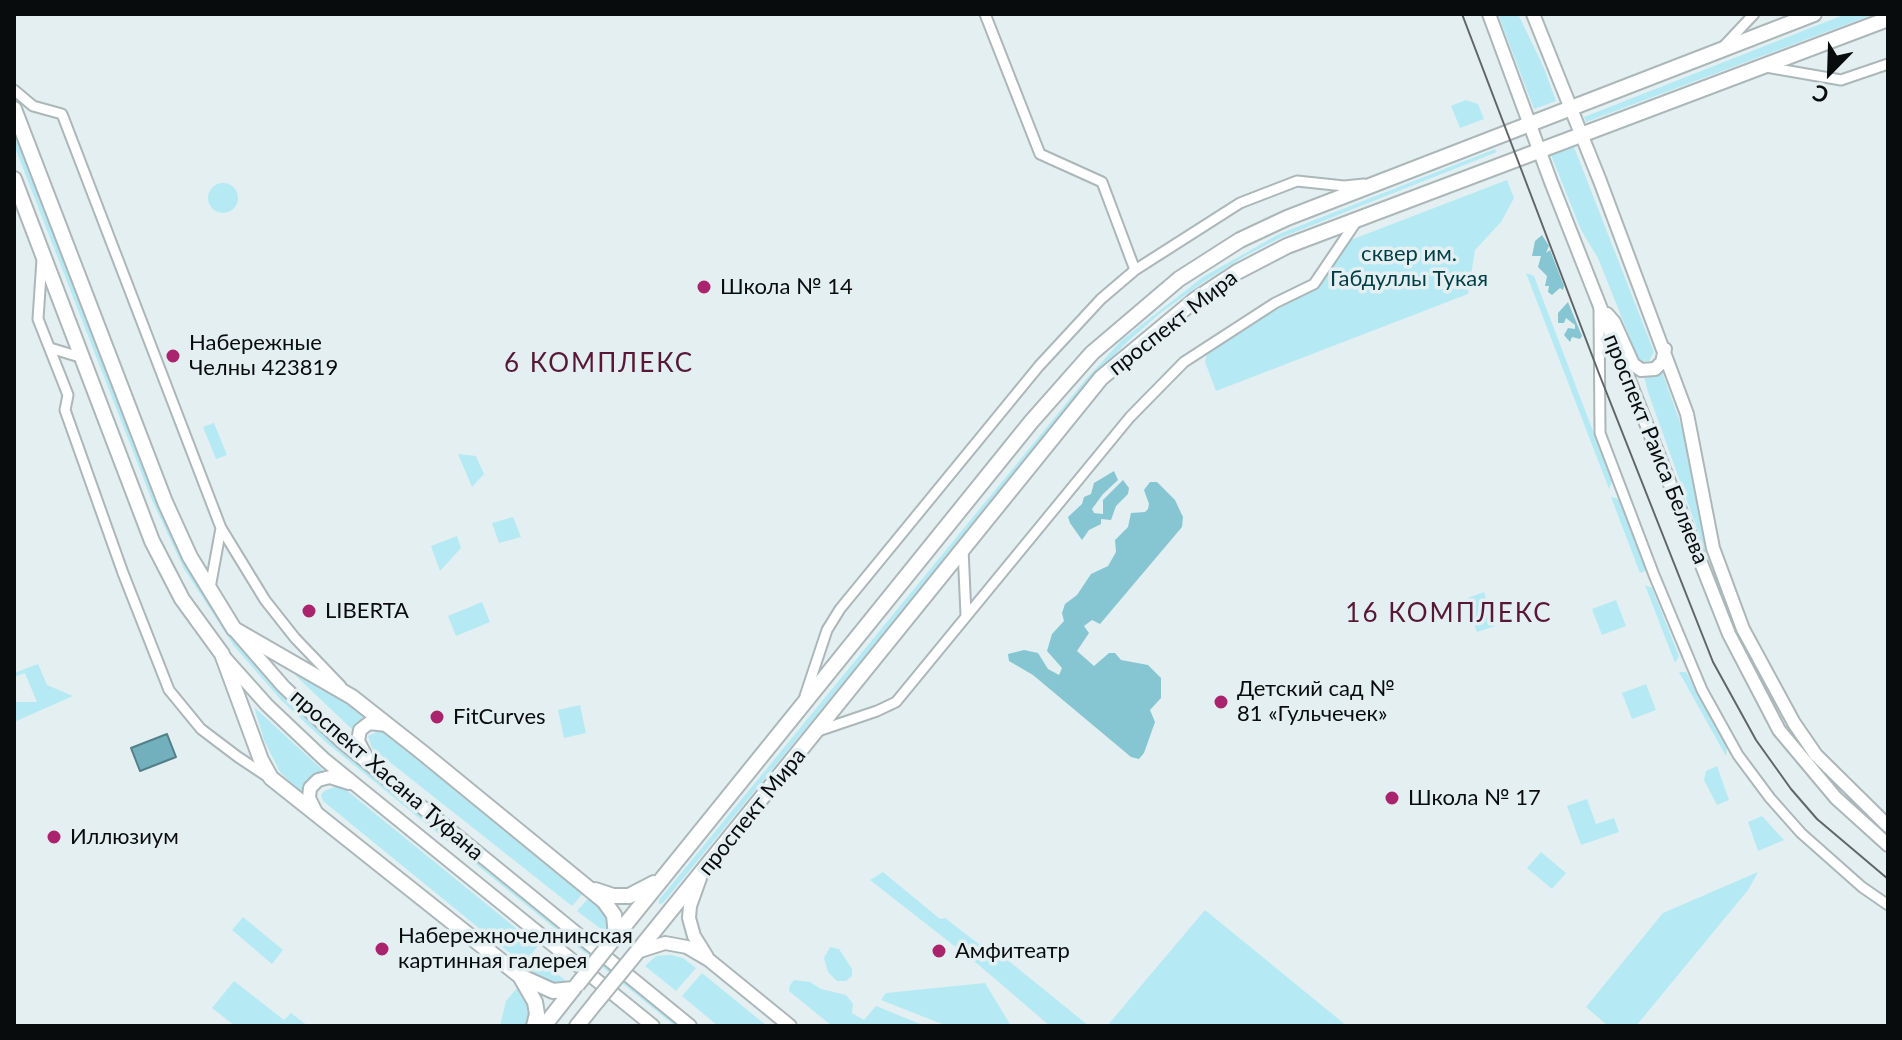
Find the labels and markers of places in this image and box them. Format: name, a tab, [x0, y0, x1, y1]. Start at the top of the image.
place label: Школа № 14	[720, 274, 853, 300]
marker: Школа № 14	[695, 278, 713, 296]
place label: Набережные Челны 423819	[189, 330, 338, 382]
marker: Набережные Челны 423819	[164, 347, 182, 365]
place label: LIBERTA	[325, 598, 409, 624]
marker: LIBERTA	[300, 602, 318, 620]
place label: Детский сад № 81 «Гульчечек»	[1237, 676, 1395, 728]
marker: Детский сад № 81 «Гульчечек»	[1212, 693, 1230, 711]
place label: FitCurves	[453, 704, 546, 730]
marker: FitCurves	[428, 708, 446, 726]
place label: Школа № 17	[1408, 785, 1541, 811]
marker: Школа № 17	[1383, 789, 1401, 807]
place label: Иллюзиум	[70, 824, 179, 850]
marker: Иллюзиум	[45, 828, 63, 846]
place label: Набережночелнинская картинная галерея	[398, 923, 633, 974]
place label: Амфитеатр	[955, 938, 1070, 964]
marker: Набережночелнинская картинная галерея	[373, 940, 391, 958]
marker: Амфитеатр	[930, 942, 948, 960]

